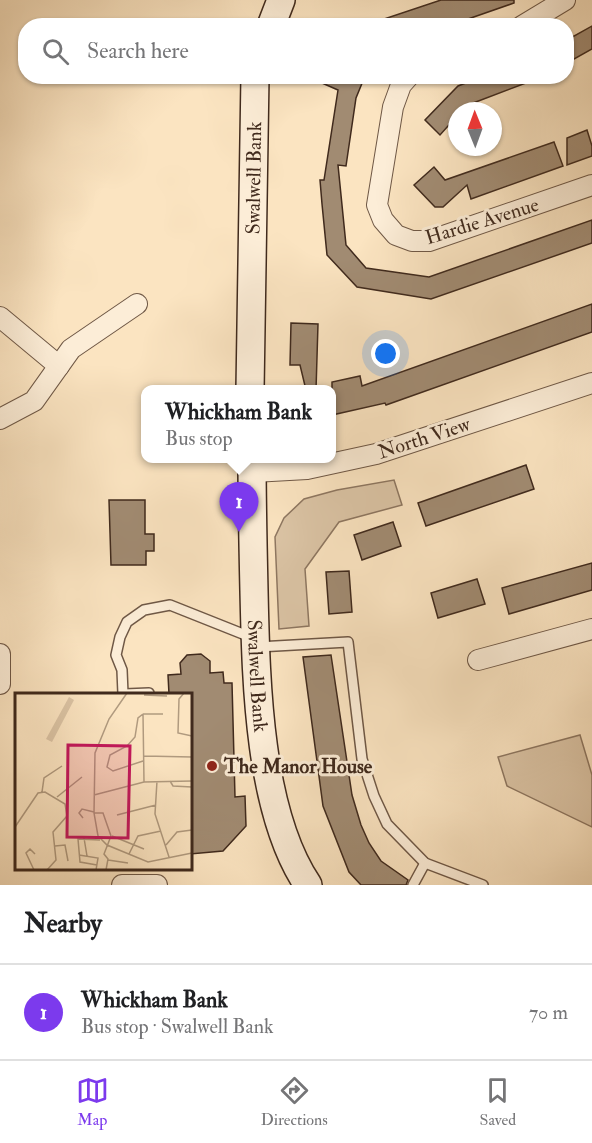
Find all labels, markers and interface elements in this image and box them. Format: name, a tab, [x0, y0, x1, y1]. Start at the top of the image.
search box	[18, 18, 574, 84]
icon: search	[39, 35, 72, 68]
text: Search here	[87, 37, 189, 65]
north arrow	[448, 102, 502, 156]
street label: Swalwell Bank	[240, 121, 267, 235]
street label: Hardie Avenue	[422, 192, 542, 250]
your location	[371, 339, 400, 368]
popup	[141, 385, 336, 463]
text: Whickham Bank	[165, 398, 312, 426]
street label: North View	[375, 411, 474, 465]
text: Bus stop	[165, 426, 233, 451]
pin: 1	[220, 482, 258, 532]
street label: Swalwell Bank	[242, 619, 274, 734]
inset map	[15, 693, 192, 870]
place label: The Manor House	[223, 754, 373, 779]
marker: The Manor House	[205, 759, 219, 773]
text: Nearby	[24, 908, 102, 940]
text: Whickham Bank	[81, 986, 228, 1014]
text: 1	[40, 1000, 47, 1025]
text: 70 m	[529, 1000, 568, 1025]
text: Bus stop · Swalwell Bank	[81, 1014, 274, 1039]
tab: Map	[76, 1074, 109, 1130]
tab: Directions	[261, 1074, 328, 1130]
tab: Saved	[480, 1074, 516, 1130]

